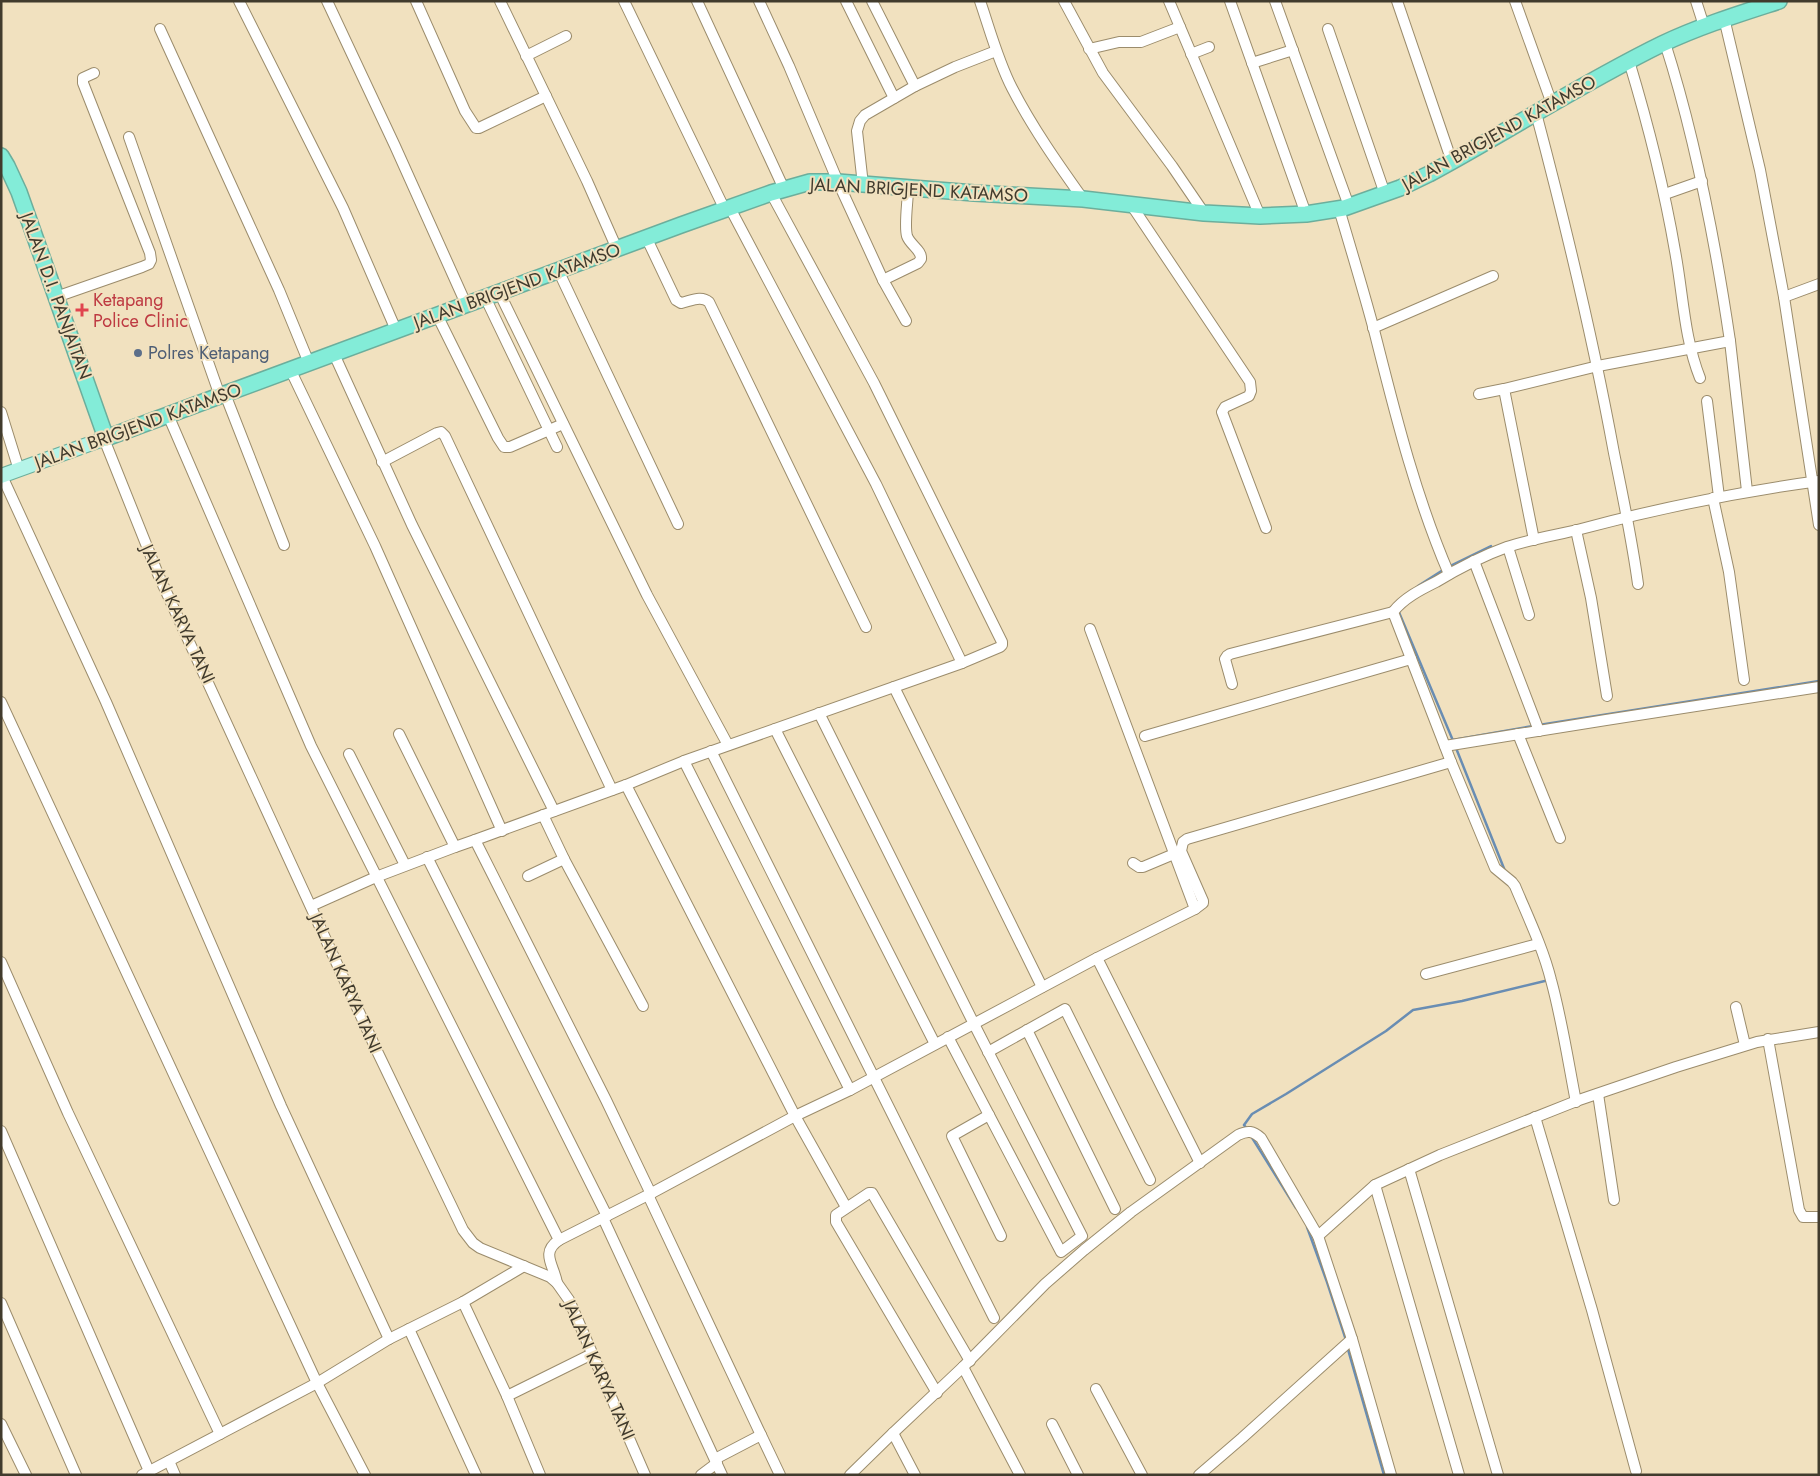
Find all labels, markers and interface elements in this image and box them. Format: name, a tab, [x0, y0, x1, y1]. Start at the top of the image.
street label: JALAN BRIGJEND KATAMSO	[1395, 69, 1601, 198]
street label: JALAN BRIGJEND KATAMSO	[807, 171, 1029, 209]
street label: JALAN D.I. PANJAITAN	[13, 207, 98, 383]
street label: JALAN BRIGJEND KATAMSO	[408, 236, 624, 336]
place label: Ketapang Police Clinic	[93, 287, 188, 334]
marker: Ketapang Police Clinic	[75, 303, 89, 317]
place label: Polres Ketapang	[148, 340, 270, 366]
marker: Polres Ketapang	[132, 347, 144, 359]
street label: JALAN BRIGJEND KATAMSO	[29, 376, 245, 476]
street label: JALAN KARYA TANI	[134, 538, 222, 688]
street label: JALAN KARYA TANI	[303, 907, 389, 1057]
street label: JALAN KARYA TANI	[556, 1294, 642, 1444]

